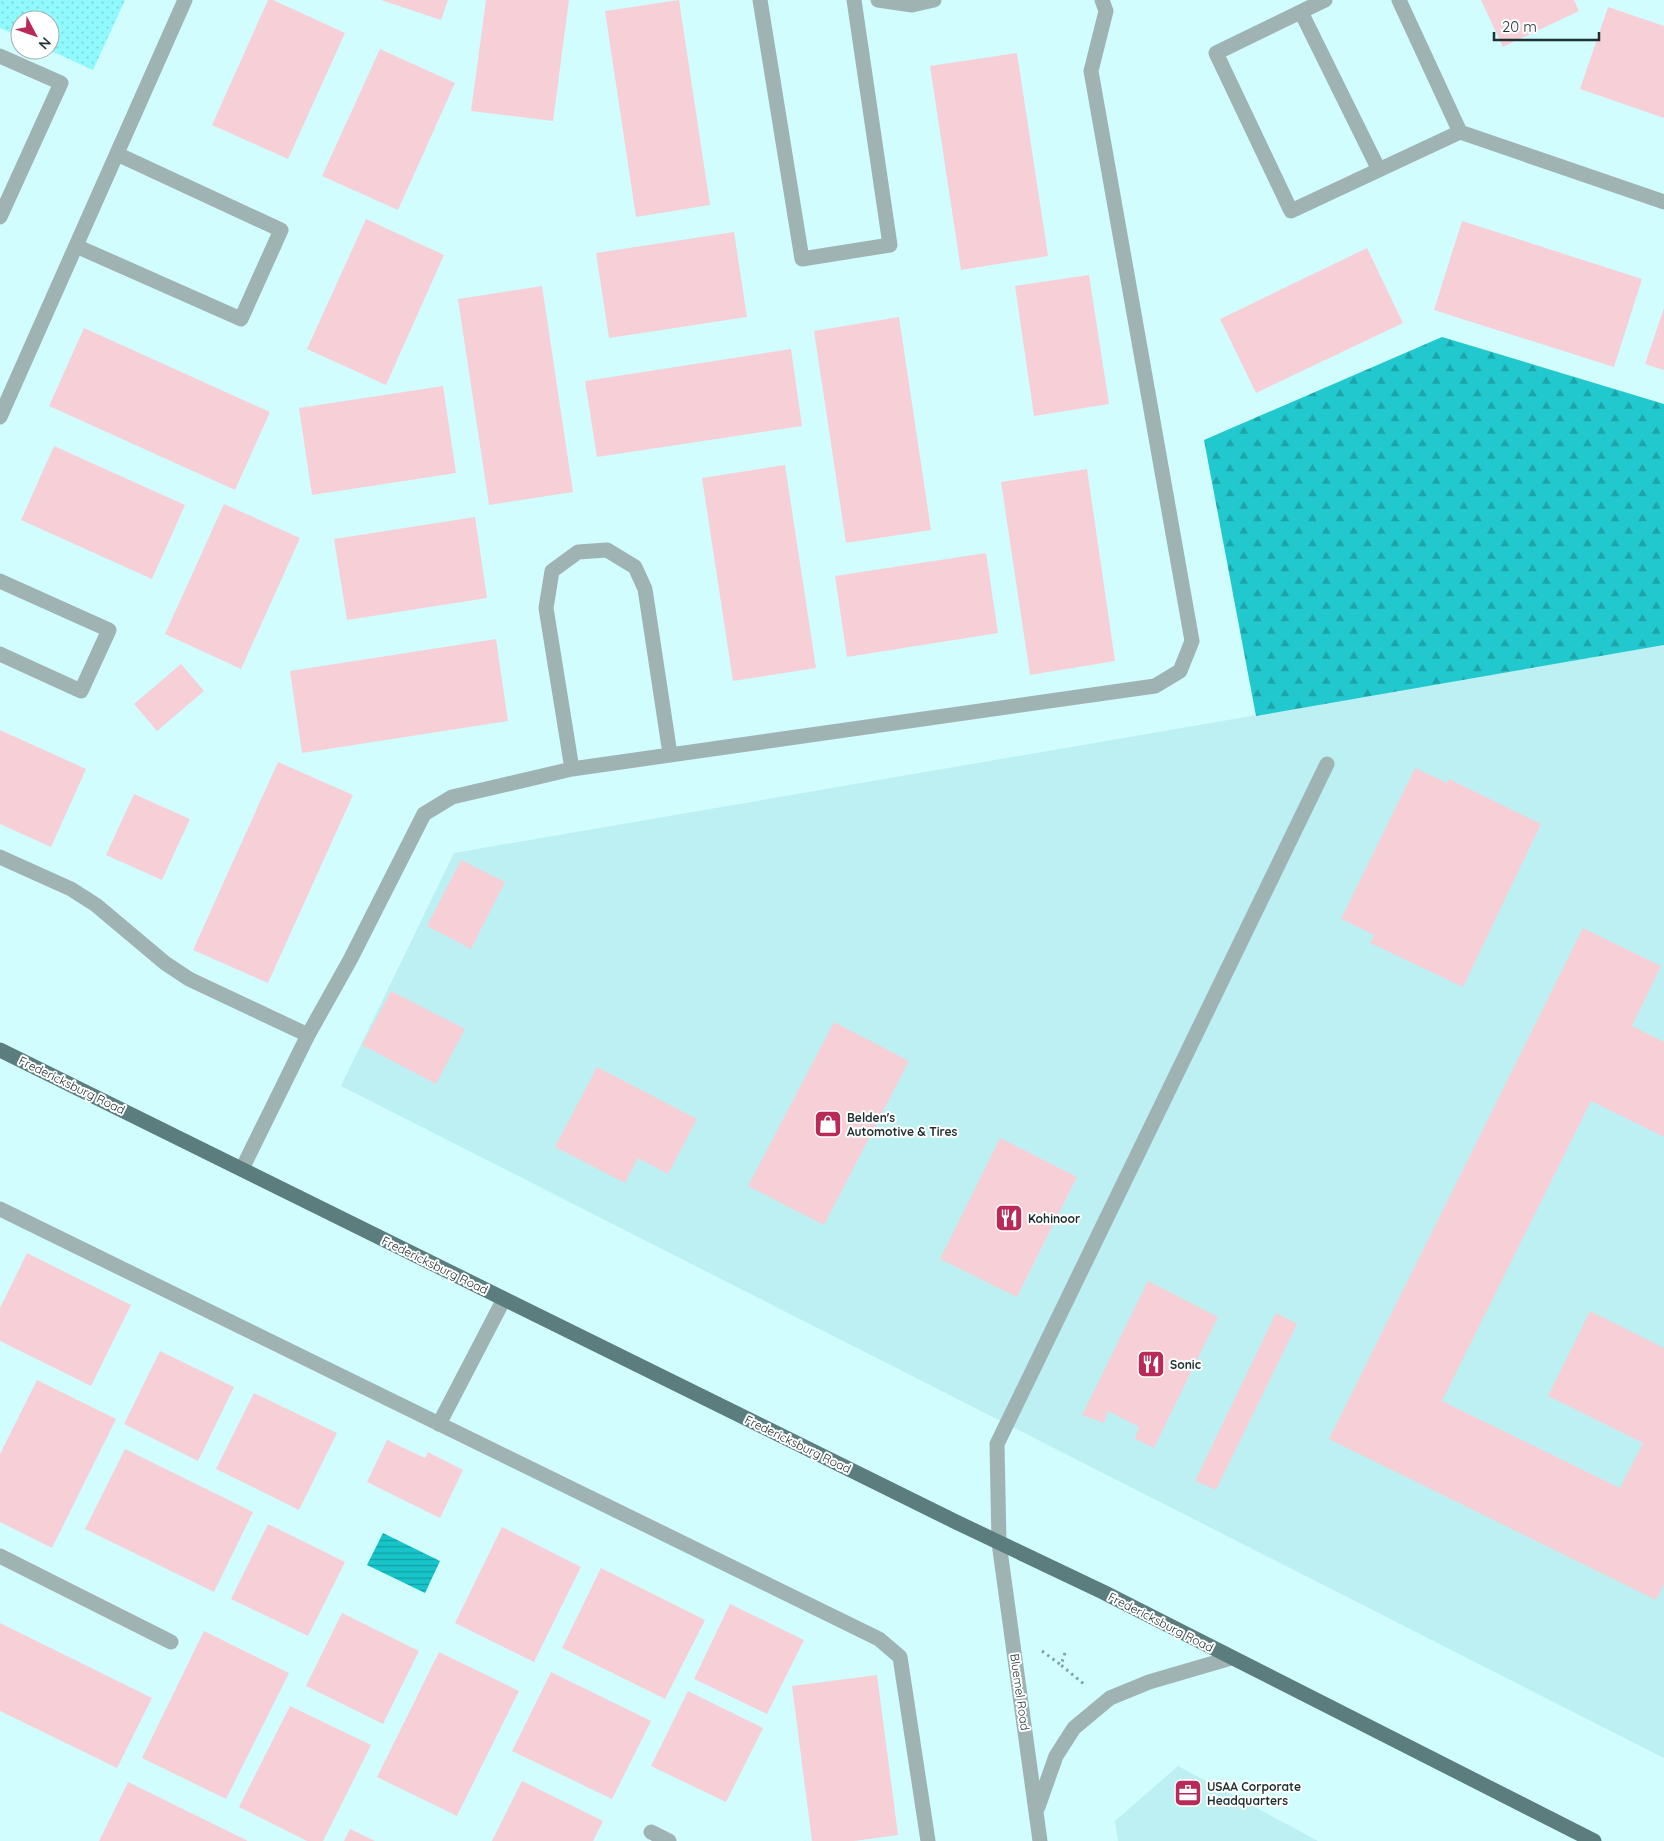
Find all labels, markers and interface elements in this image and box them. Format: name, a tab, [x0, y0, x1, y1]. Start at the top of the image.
north arrow	[10, 10, 60, 60]
scale bar	[1494, 10, 1599, 42]
text: 20 m	[1502, 17, 1537, 36]
text: N	[35, 34, 55, 53]
street label: Fredericksburg Road	[16, 1053, 128, 1117]
shop icon: Belden's Automotive & Tires	[813, 1109, 843, 1139]
place label: Belden's Automotive & Tires	[847, 1110, 958, 1139]
restaurant icon: Kohinoor	[994, 1203, 1024, 1233]
place label: Kohinoor	[1028, 1211, 1080, 1226]
street label: Fredericksburg Road	[379, 1233, 491, 1297]
restaurant icon: Sonic	[1136, 1349, 1166, 1379]
place label: Sonic	[1170, 1357, 1201, 1372]
street label: Fredericksburg Road	[742, 1412, 854, 1476]
street label: Fredericksburg Road	[1106, 1589, 1216, 1655]
street label: Bluemel Road	[1007, 1653, 1033, 1731]
office icon: USAA Corporate Headquarters	[1173, 1778, 1203, 1808]
place label: USAA Corporate Headquarters	[1207, 1779, 1301, 1808]

